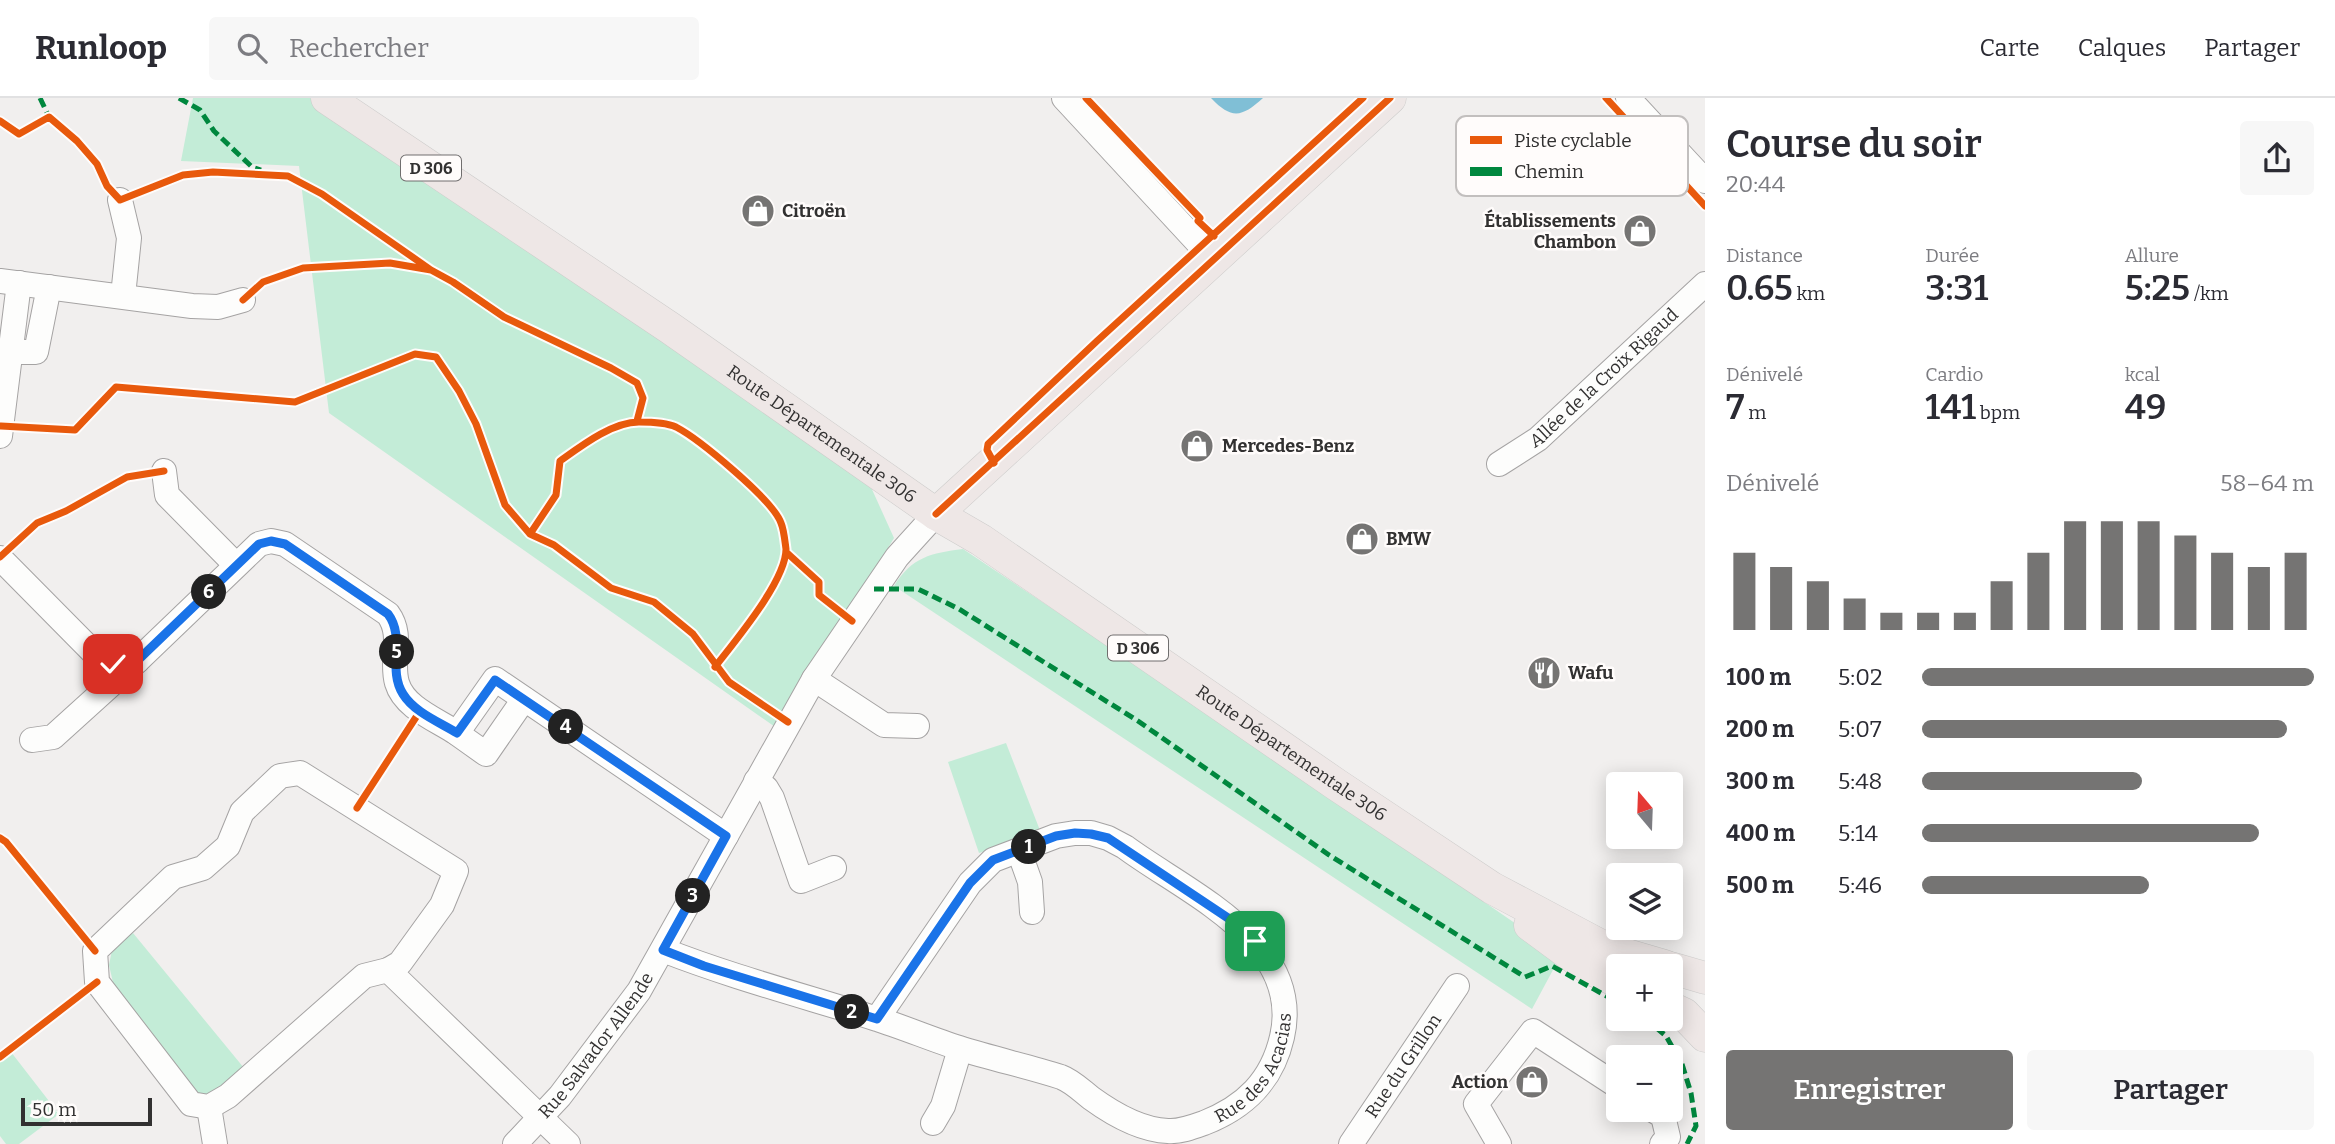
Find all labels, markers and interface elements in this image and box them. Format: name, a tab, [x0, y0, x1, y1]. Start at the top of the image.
search box	[209, 17, 699, 80]
text: Runloop	[35, 28, 167, 68]
icon: search	[233, 29, 271, 67]
text: Rechercher	[289, 33, 429, 64]
text: Carte	[1980, 34, 2040, 62]
text: Calques	[2078, 34, 2166, 62]
text: Partager	[2204, 34, 2300, 62]
legend	[1456, 116, 1688, 196]
text: Course du soir	[1726, 121, 1982, 167]
button: share	[2240, 121, 2314, 195]
text: Piste cyclable	[1514, 129, 1632, 152]
road number: D 306	[401, 156, 461, 180]
text: Chemin	[1514, 160, 1584, 183]
text: 20:44	[1726, 170, 1785, 198]
shop icon: Citroën	[739, 192, 777, 230]
place label: Citroën	[782, 200, 846, 222]
place label: Établissements Chambon	[1484, 209, 1616, 253]
shop icon: Établissements Chambon	[1621, 212, 1659, 250]
text: Distance	[1726, 244, 1803, 267]
text: Durée	[1925, 244, 1979, 267]
text: Allure	[2125, 244, 2179, 267]
text: 0.65	[1726, 267, 1793, 309]
text: 3:31	[1925, 267, 1988, 309]
text: 5:25	[2125, 267, 2190, 309]
text: km	[1793, 282, 1825, 305]
text: /km	[2190, 282, 2229, 305]
street label: Allée de la Croix Rigaud	[1525, 303, 1683, 452]
street label: Route Départementale 306	[723, 360, 920, 508]
text: Dénivelé	[1726, 363, 1803, 386]
text: Cardio	[1925, 363, 1983, 386]
text: kcal	[2125, 363, 2160, 386]
text: 7	[1726, 386, 1744, 428]
text: 141	[1925, 386, 1976, 428]
text: 49	[2125, 386, 2166, 428]
text: m	[1744, 401, 1766, 424]
text: bpm	[1976, 401, 2020, 424]
shop icon: Mercedes-Benz	[1178, 427, 1216, 465]
place label: Mercedes-Benz	[1222, 435, 1354, 457]
text: Dénivelé	[1726, 469, 1819, 497]
text: 58–64 m	[2220, 469, 2314, 497]
shop icon: BMW	[1343, 520, 1381, 558]
place label: BMW	[1386, 528, 1432, 550]
pin: 6	[192, 574, 227, 610]
text: 6	[203, 580, 214, 603]
pin	[83, 634, 143, 694]
pin: 5	[380, 634, 414, 670]
road number: D 306	[1108, 636, 1168, 660]
text: 5	[391, 640, 402, 663]
icon: check	[94, 645, 132, 683]
restaurant icon: Wafu	[1525, 654, 1563, 692]
place label: Wafu	[1568, 662, 1614, 684]
text: 100 m	[1726, 663, 1791, 691]
text: 5:02	[1838, 663, 1882, 691]
street label: Route Départementale 306	[1192, 680, 1391, 826]
pin: 4	[548, 710, 584, 744]
text: 4	[560, 715, 571, 738]
text: 200 m	[1726, 715, 1794, 743]
text: 5:07	[1838, 715, 1881, 743]
text: 300 m	[1726, 767, 1795, 795]
text: 5:48	[1838, 767, 1882, 795]
north arrow	[1606, 772, 1684, 849]
map controls	[1606, 772, 1683, 1122]
text: 400 m	[1726, 819, 1795, 847]
text: 5:14	[1838, 819, 1878, 847]
pin: 1	[1012, 830, 1046, 864]
text: 1	[1024, 835, 1033, 858]
button: layers	[1606, 863, 1683, 940]
text: 500 m	[1726, 871, 1794, 899]
text: 5:46	[1838, 871, 1882, 899]
pin: 3	[676, 878, 710, 914]
text: 3	[687, 884, 698, 907]
pin	[1225, 911, 1285, 971]
icon: arrive	[1236, 922, 1274, 960]
button: +	[1606, 954, 1683, 1031]
street label: Rue Salvador Allende	[534, 969, 658, 1123]
pin: 2	[834, 995, 870, 1030]
text: 2	[846, 1000, 857, 1023]
street label: Rue du Grillon	[1361, 1009, 1446, 1122]
street label: Rue des Acacias	[1211, 1013, 1296, 1128]
button: −	[1606, 1045, 1683, 1122]
button: Enregistrer	[1726, 1050, 2013, 1130]
button: Partager	[2027, 1050, 2314, 1130]
shop icon: Action	[1513, 1063, 1551, 1101]
place label: Action	[1452, 1071, 1508, 1093]
scale bar	[21, 1095, 152, 1127]
text: 50 m	[32, 1098, 76, 1121]

